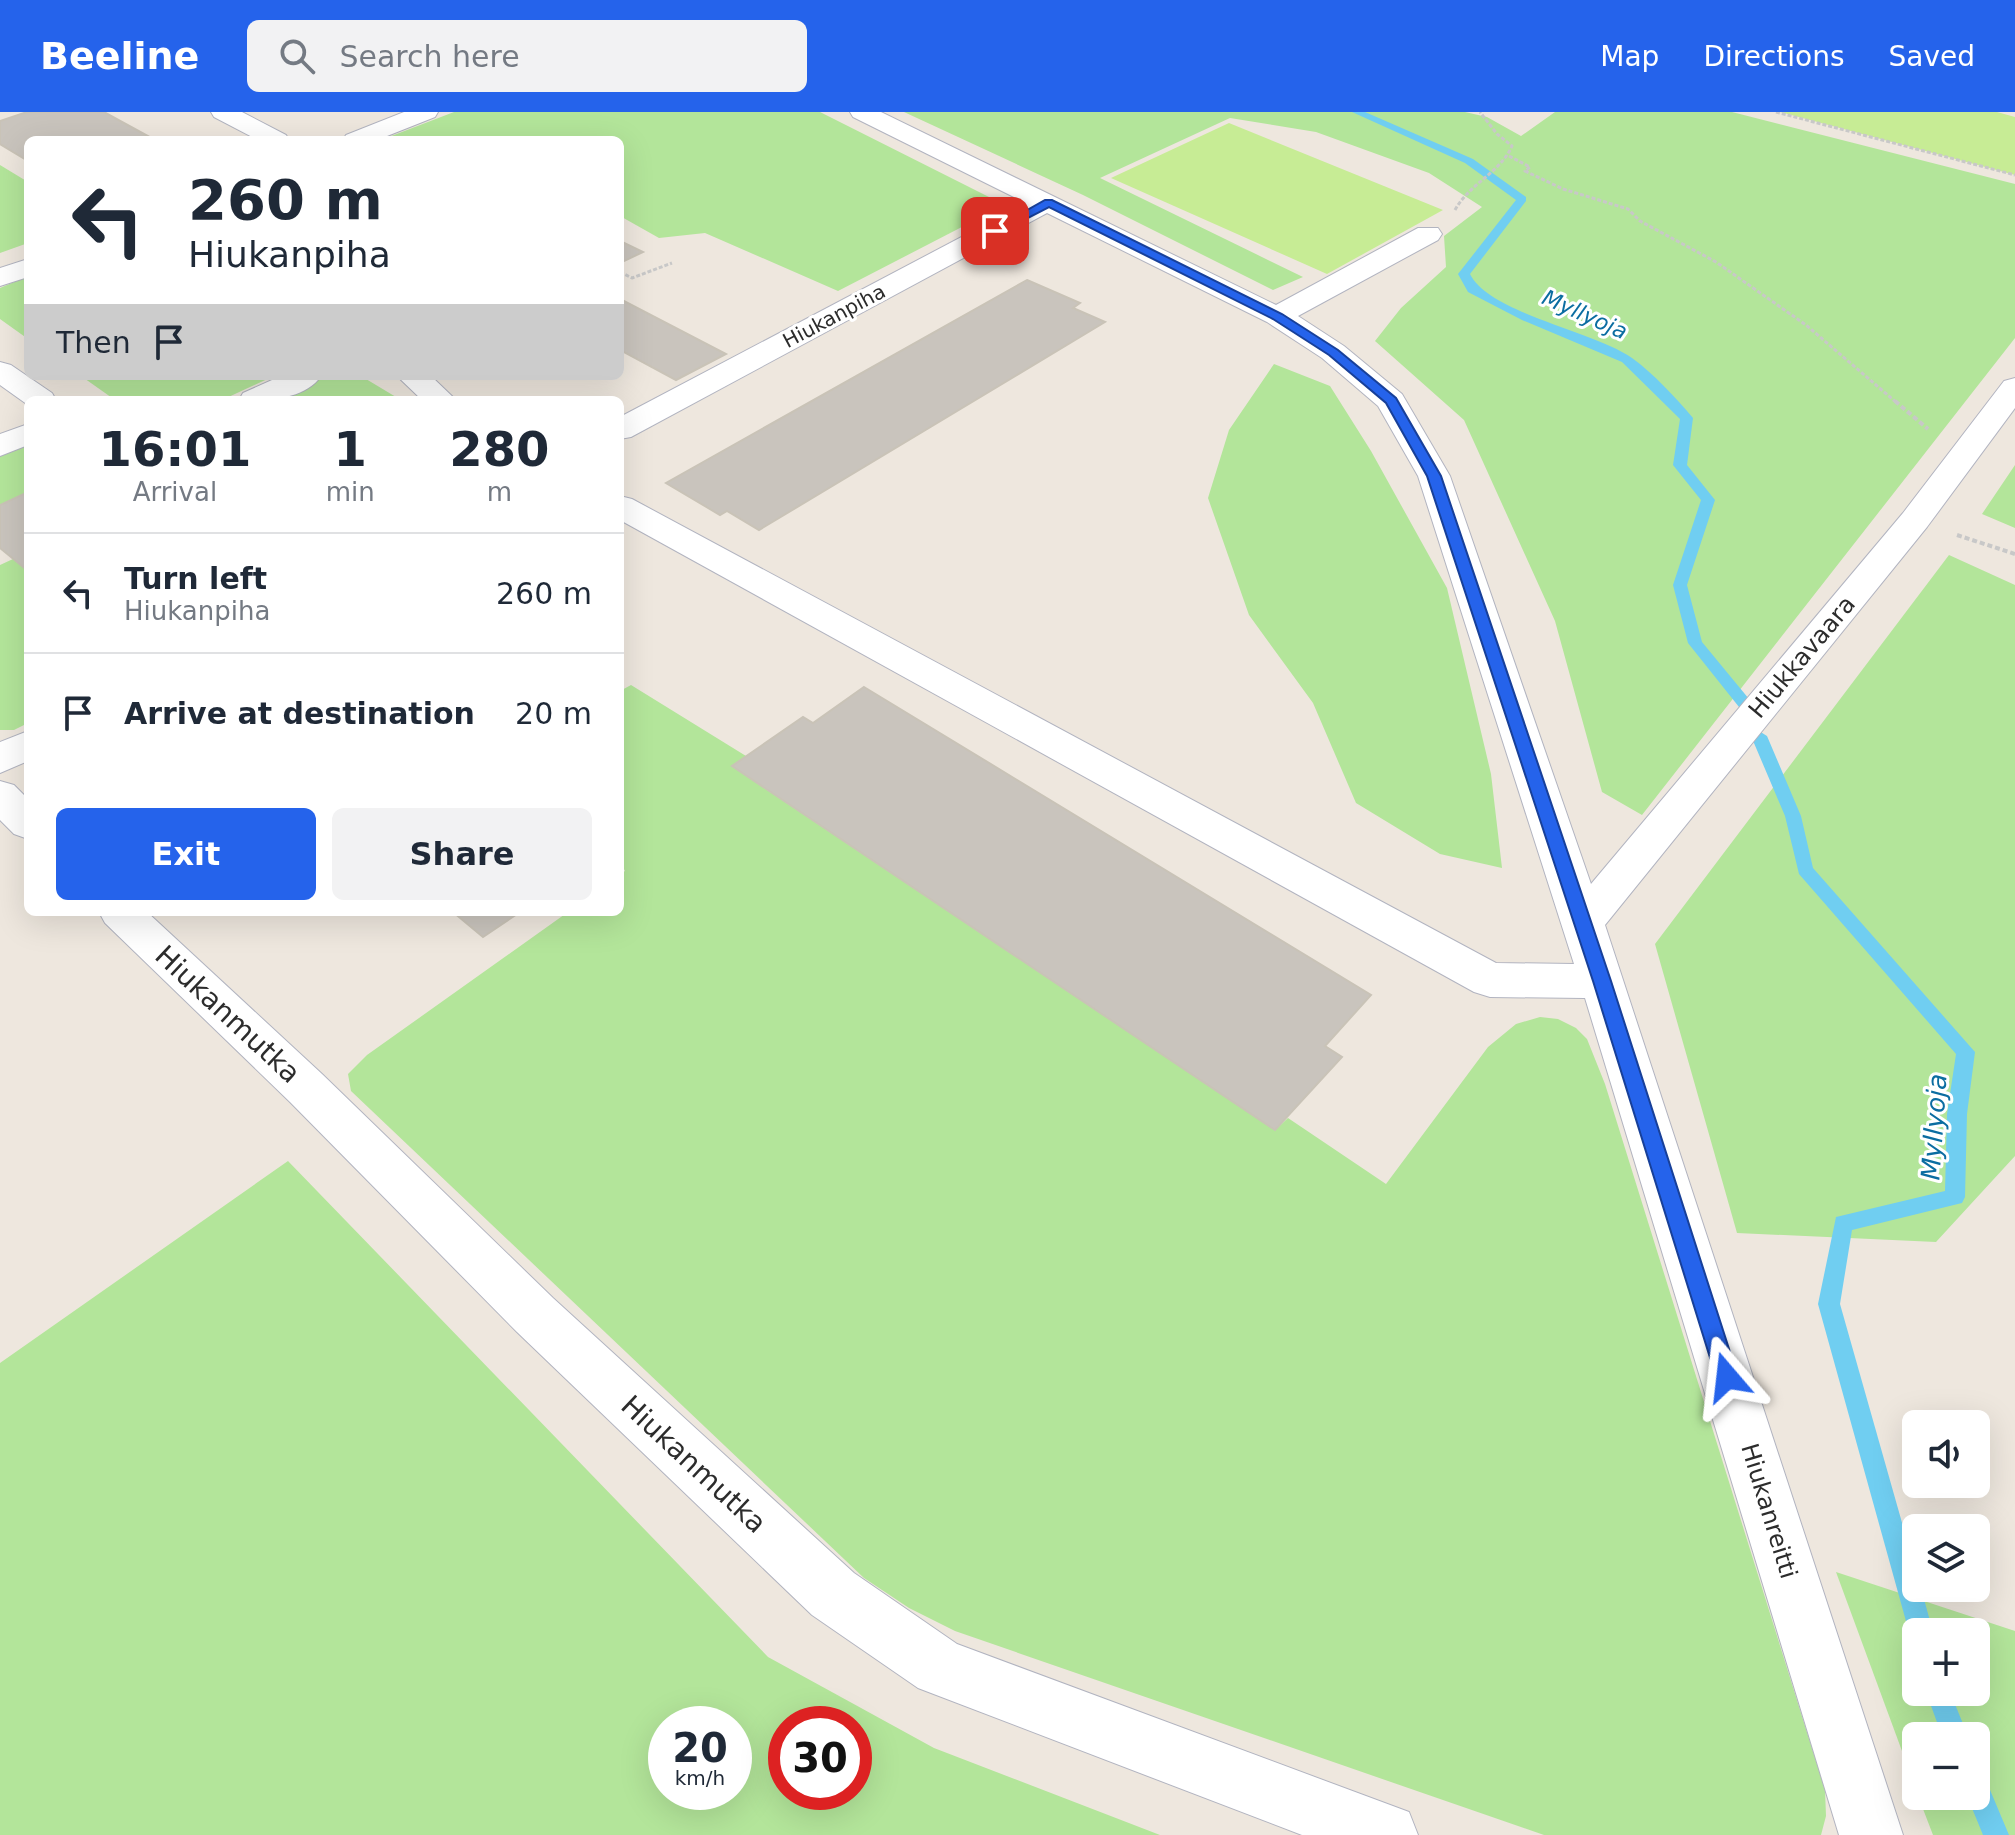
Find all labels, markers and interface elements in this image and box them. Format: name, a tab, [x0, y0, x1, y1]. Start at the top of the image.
search box	[247, 20, 807, 92]
text: Beeline	[40, 34, 199, 78]
icon: search	[275, 34, 319, 78]
text: Search here	[339, 39, 520, 74]
text: Map	[1600, 40, 1659, 73]
text: Directions	[1703, 40, 1844, 73]
text: Saved	[1888, 40, 1975, 73]
text: 260 m	[188, 167, 383, 232]
icon: left	[56, 168, 160, 272]
pin	[961, 197, 1029, 265]
icon: arrive	[973, 209, 1017, 253]
text: Hiukanpiha	[188, 234, 391, 275]
street label: Hiukanpiha	[779, 279, 889, 353]
water label: Myllyoja	[1538, 285, 1631, 344]
icon: arrive	[147, 320, 191, 364]
text: Then	[56, 325, 131, 360]
text: 16:01	[98, 421, 251, 477]
text: 1	[334, 421, 367, 477]
text: 280	[449, 421, 549, 477]
text: Arrival	[133, 477, 217, 507]
text: min	[326, 477, 375, 507]
text: m	[487, 477, 512, 507]
text: Turn left	[124, 561, 267, 596]
icon: left	[56, 571, 100, 615]
text: 260 m	[496, 576, 592, 611]
street label: Hiukkavaara	[1743, 590, 1861, 724]
text: Hiukanpiha	[124, 596, 270, 626]
icon: arrive	[56, 691, 100, 735]
text: Arrive at destination	[124, 696, 475, 731]
text: 20 m	[515, 696, 592, 731]
button: Exit	[56, 808, 316, 900]
button: Share	[332, 808, 592, 900]
street label: Hiukanmutka	[148, 939, 307, 1090]
water label: Myllyoja	[1915, 1073, 1953, 1181]
position arrow	[1685, 1335, 1769, 1419]
street label: Hiukanmutka	[614, 1389, 773, 1540]
map controls	[1902, 1410, 1990, 1810]
button: sound	[1902, 1410, 1990, 1498]
street label: Hiukanreitti	[1735, 1440, 1803, 1582]
button: layers	[1902, 1514, 1990, 1602]
button: +	[1902, 1618, 1990, 1706]
speed limit sign: 30	[768, 1706, 872, 1810]
button: −	[1902, 1722, 1990, 1810]
text: 20	[672, 1725, 728, 1771]
text: km/h	[675, 1766, 725, 1790]

